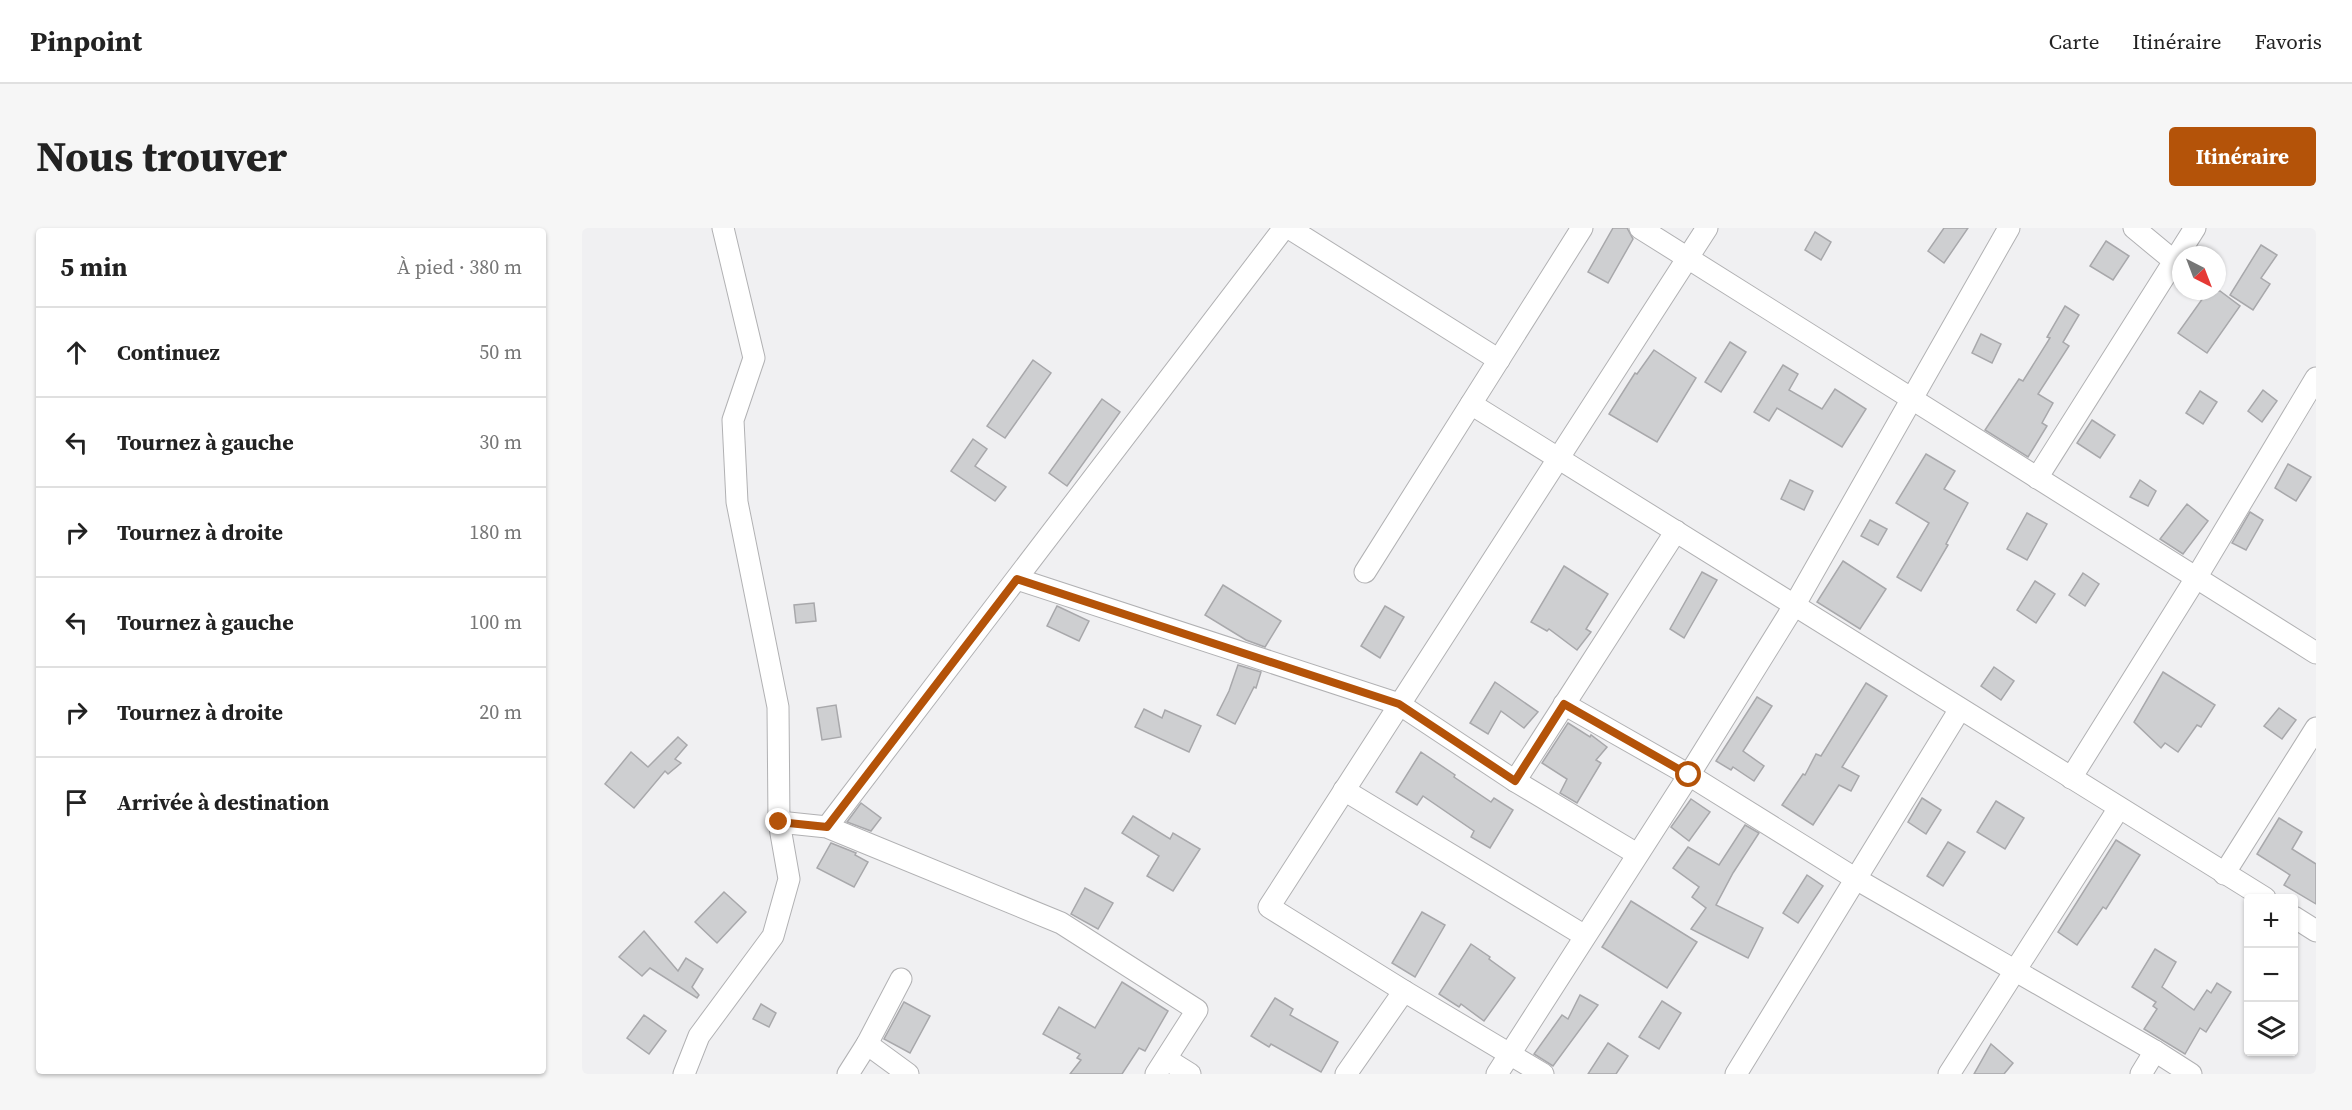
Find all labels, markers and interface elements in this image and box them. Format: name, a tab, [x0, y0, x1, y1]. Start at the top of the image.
text: Pinpoint	[30, 22, 142, 60]
text: Carte	[2049, 27, 2099, 56]
text: Itinéraire	[2132, 27, 2221, 56]
text: Favoris	[2254, 27, 2322, 56]
text: Nous trouver	[36, 127, 287, 185]
button: Itinéraire	[2169, 127, 2316, 186]
north arrow	[2172, 246, 2226, 300]
text: 5 min	[60, 249, 127, 285]
text: À pied · 380 m	[397, 253, 522, 281]
icon: ahead	[60, 336, 93, 369]
text: Continuez	[117, 337, 220, 367]
text: 50 m	[479, 338, 522, 366]
icon: left	[60, 426, 93, 459]
text: Tournez à gauche	[117, 427, 294, 457]
text: 30 m	[479, 428, 522, 456]
icon: right	[60, 516, 93, 549]
text: Tournez à droite	[117, 517, 283, 547]
text: 180 m	[469, 518, 522, 546]
icon: left	[60, 606, 93, 639]
text: Tournez à gauche	[117, 607, 294, 637]
text: 100 m	[469, 608, 522, 636]
icon: right	[60, 696, 93, 729]
text: Tournez à droite	[117, 697, 283, 727]
text: 20 m	[479, 698, 522, 726]
route start	[1675, 761, 1701, 787]
icon: arrive	[60, 786, 93, 819]
text: Arrivée à destination	[117, 787, 329, 817]
route end	[765, 808, 791, 834]
map controls	[2244, 894, 2298, 1056]
button: +	[2244, 894, 2298, 948]
button: −	[2244, 948, 2298, 1002]
button: layers	[2244, 1002, 2298, 1056]

